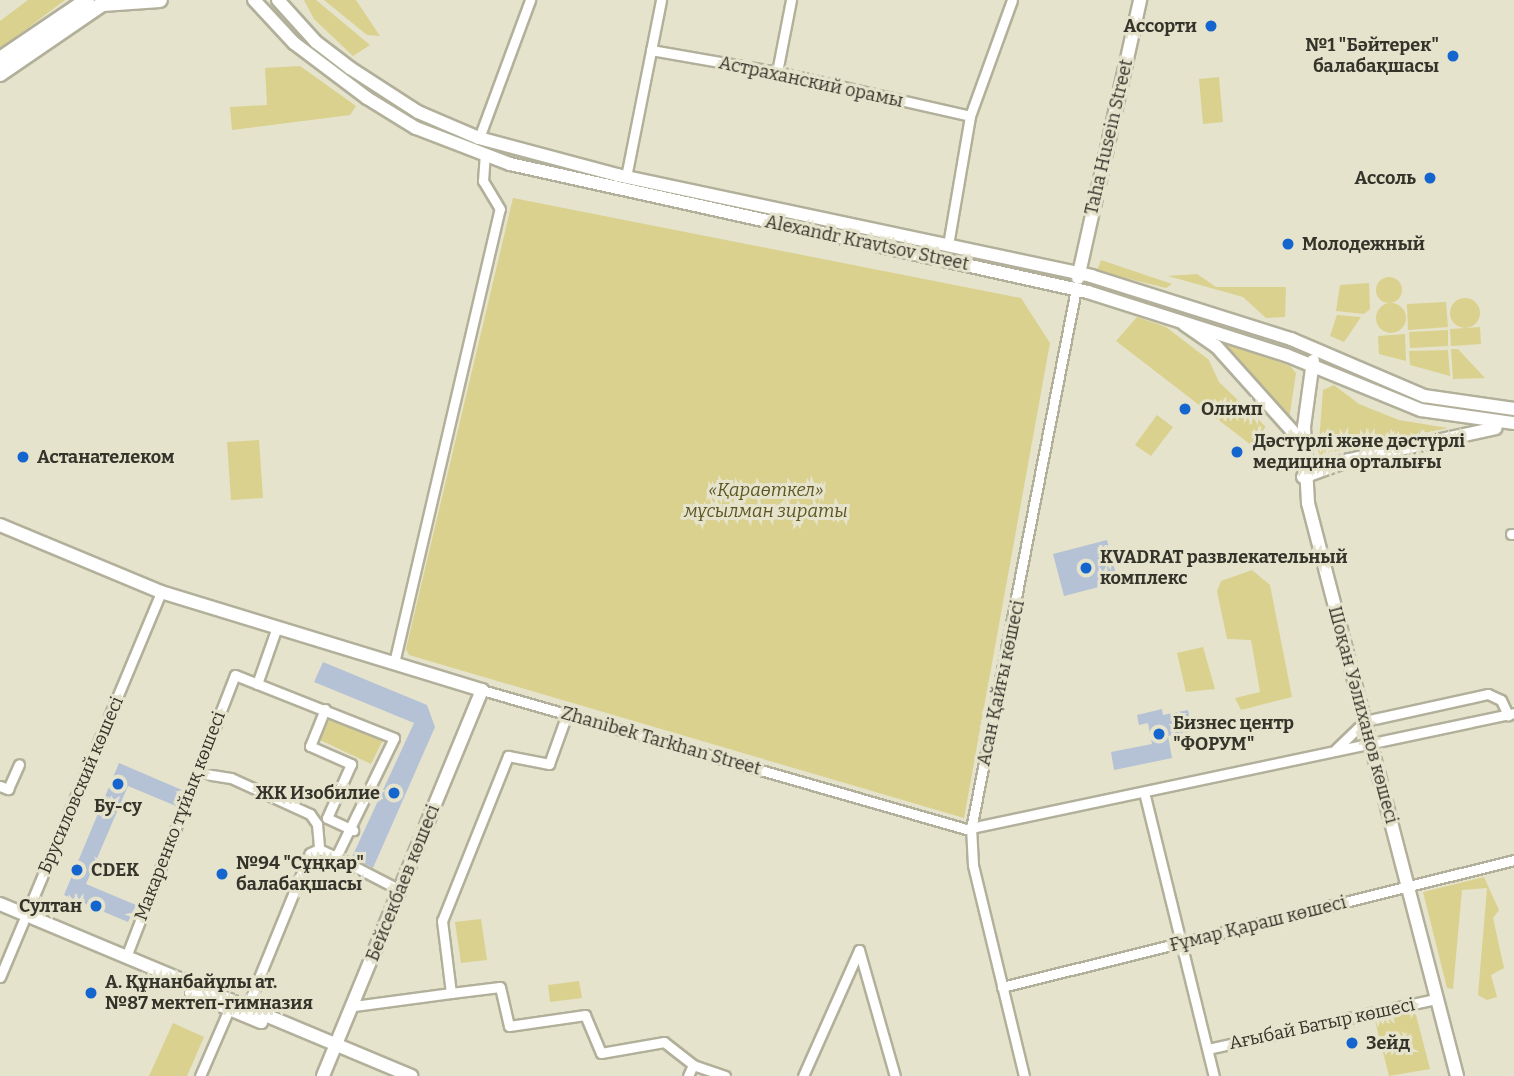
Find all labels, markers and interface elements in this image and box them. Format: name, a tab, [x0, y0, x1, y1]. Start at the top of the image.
place label: Ассорти	[1123, 15, 1197, 37]
marker: Ассорти	[1203, 18, 1219, 34]
place label: №1 "Бәйтерек" балабақшасы	[1305, 35, 1439, 78]
marker: №1 "Бәйтерек" балабақшасы	[1445, 48, 1461, 64]
street label: Астраханский орамы	[717, 52, 905, 112]
street label: Taha Husein Street	[1081, 57, 1137, 217]
place label: Ассоль	[1354, 167, 1416, 189]
marker: Ассоль	[1422, 170, 1438, 186]
street label: Alexandr Kravtsov Street	[763, 211, 971, 275]
place label: Молодежный	[1302, 233, 1425, 255]
marker: Молодежный	[1280, 236, 1296, 252]
place label: Олимп	[1201, 398, 1263, 420]
marker: Олимп	[1175, 399, 1195, 419]
place label: Дәстүрлі және дәстүрлі медицина орталығы	[1253, 431, 1465, 474]
marker: Дәстүрлі және дәстүрлі медицина орталығы	[1227, 442, 1247, 462]
place label: Астанателеком	[37, 446, 175, 468]
marker: Астанателеком	[15, 449, 31, 465]
park label: «Қараөткел» мұсылман зираты	[684, 480, 848, 522]
place label: KVADRAT развлекательный комплекс	[1100, 547, 1348, 590]
marker: KVADRAT развлекательный комплекс	[1078, 560, 1094, 576]
street label: Асан Қайғы көшесі	[973, 598, 1029, 768]
street label: Шоқан Уәлиханов көшесі	[1324, 604, 1402, 826]
street label: Брусиловский көшесі	[34, 693, 128, 877]
street label: Zhanibek Tarkhan Street	[559, 702, 763, 780]
street label: Макаренко тұйық көшесі	[130, 708, 230, 924]
place label: Бизнес центр "ФОРУМ"	[1173, 713, 1294, 756]
marker: Бизнес центр "ФОРУМ"	[1151, 726, 1167, 742]
marker: Бу-су	[110, 776, 126, 792]
place label: ЖК Изобилие	[255, 782, 380, 804]
marker: ЖК Изобилие	[386, 785, 402, 801]
place label: Бу-су	[94, 795, 142, 817]
street label: Бейсекбаев көшесі	[362, 802, 444, 964]
place label: №94 "Сұңқар" балабақшасы	[236, 853, 364, 896]
place label: CDEK	[91, 859, 139, 881]
marker: CDEK	[69, 862, 85, 878]
marker: №94 "Сұңқар" балабақшасы	[214, 866, 230, 882]
street label: Ғұмар Қараш көшесі	[1168, 892, 1348, 956]
place label: Султан	[19, 895, 82, 917]
marker: Султан	[88, 898, 104, 914]
place label: А. Құнанбайұлы ат. №87 мектеп-гимназия	[105, 972, 313, 1014]
marker: А. Құнанбайұлы ат. №87 мектеп-гимназия	[83, 985, 99, 1001]
street label: Ағыбай Батыр көшесі	[1227, 994, 1417, 1054]
place label: Зейд	[1366, 1032, 1410, 1054]
marker: Зейд	[1344, 1035, 1360, 1051]

